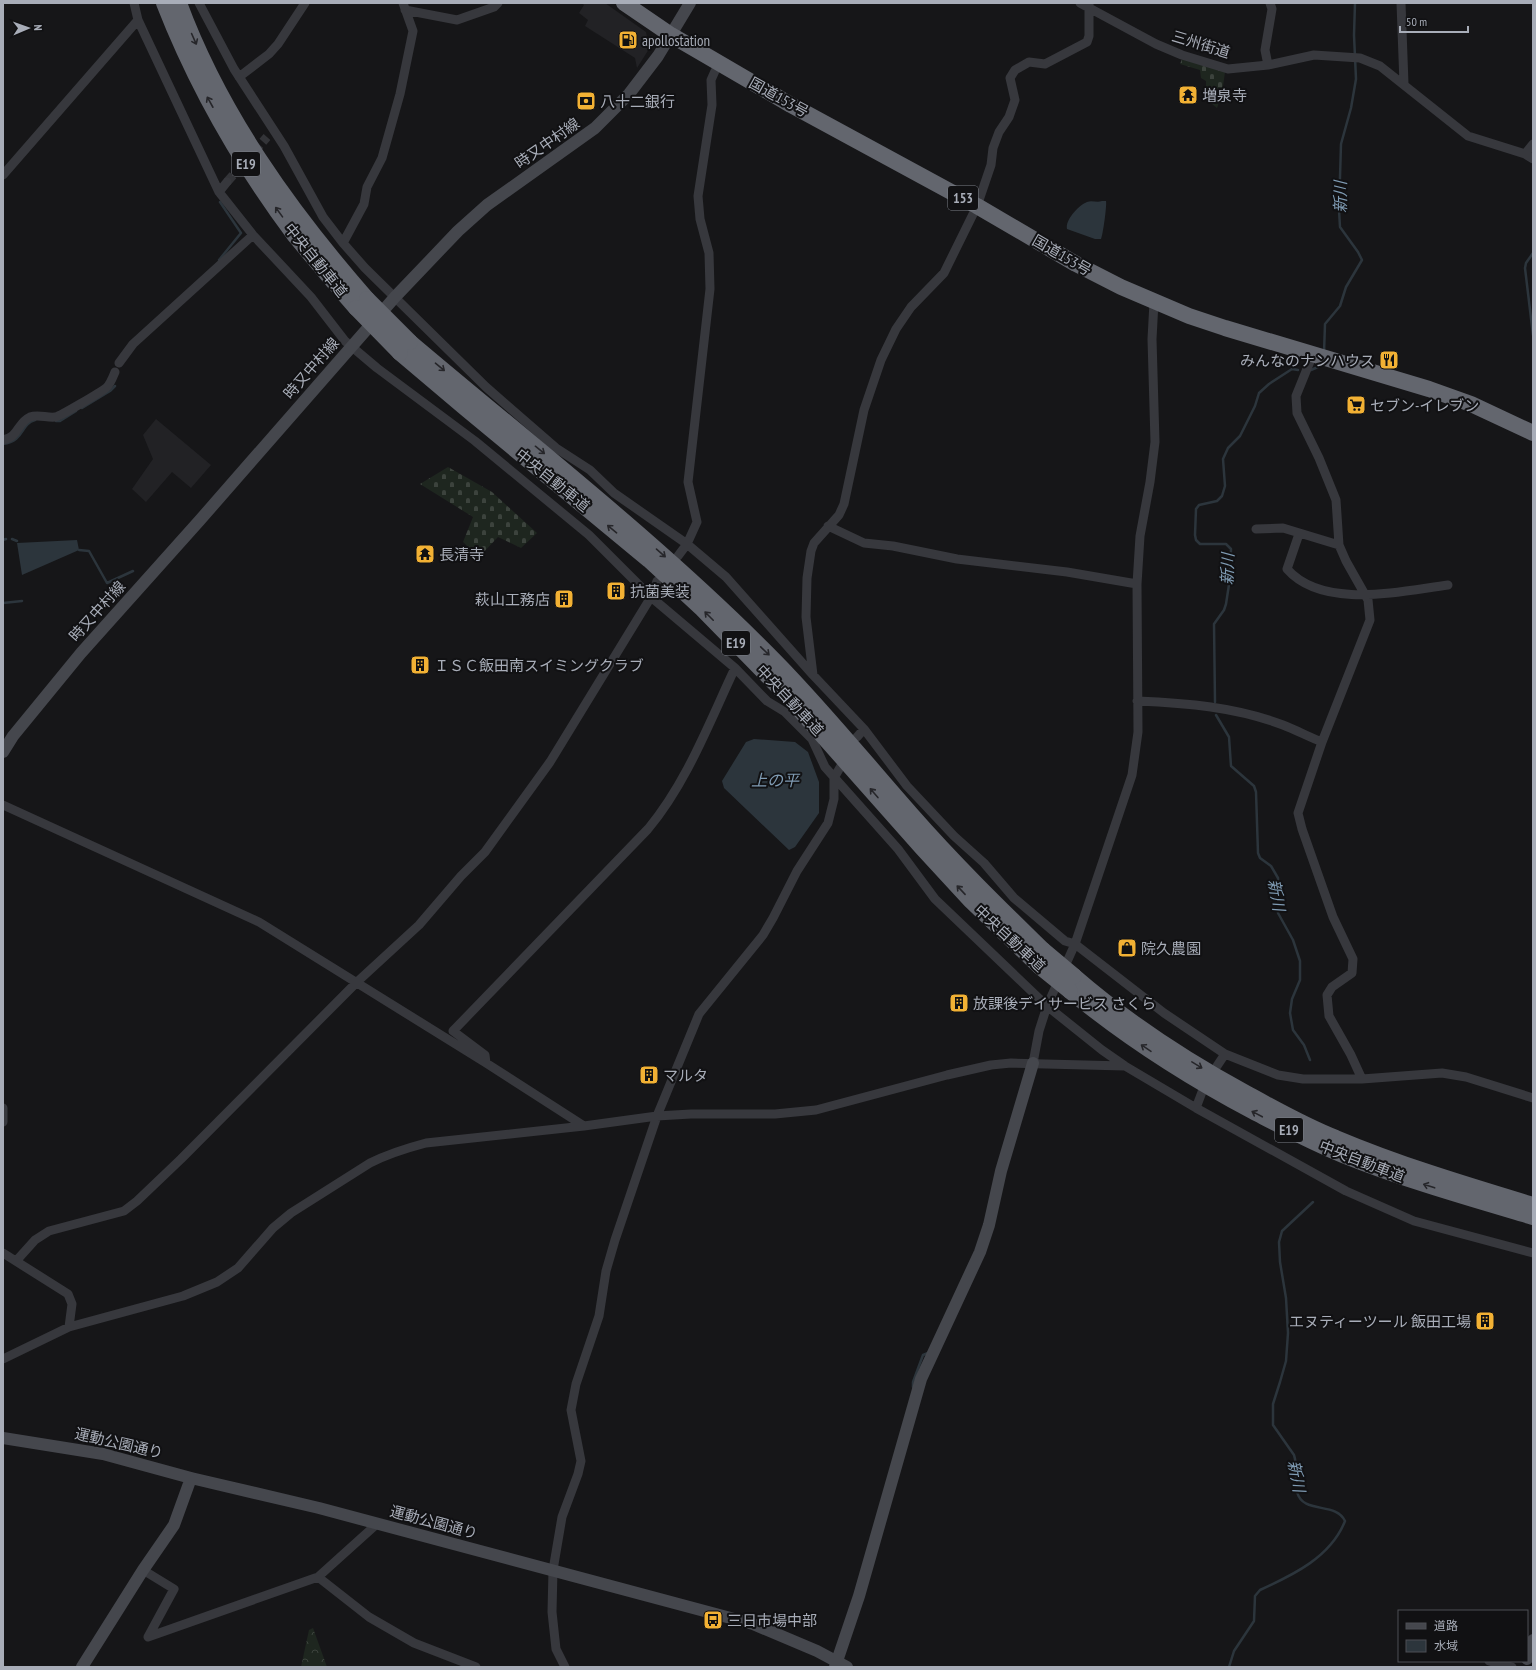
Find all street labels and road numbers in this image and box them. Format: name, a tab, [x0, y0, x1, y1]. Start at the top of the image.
street label: 三州街道	[1170, 26, 1232, 62]
street label: 国道153号	[746, 73, 812, 121]
street label: 時又中村線	[511, 114, 583, 172]
road number: E19	[232, 152, 260, 176]
road number: 153	[948, 186, 978, 210]
street label: 中央自動車道	[280, 219, 352, 301]
street label: 国道153号	[1029, 230, 1095, 280]
street label: 時又中村線	[279, 333, 343, 403]
street label: 中央自動車道	[512, 444, 594, 516]
street label: 時又中村線	[65, 577, 129, 645]
road number: E19	[722, 631, 750, 655]
street label: 中央自動車道	[752, 661, 828, 739]
street label: 中央自動車道	[971, 900, 1049, 976]
road number: E19	[1275, 1118, 1303, 1142]
street label: 中央自動車道	[1317, 1136, 1407, 1186]
street label: 運動公園通り	[73, 1424, 165, 1462]
street label: 運動公園通り	[388, 1501, 480, 1543]

